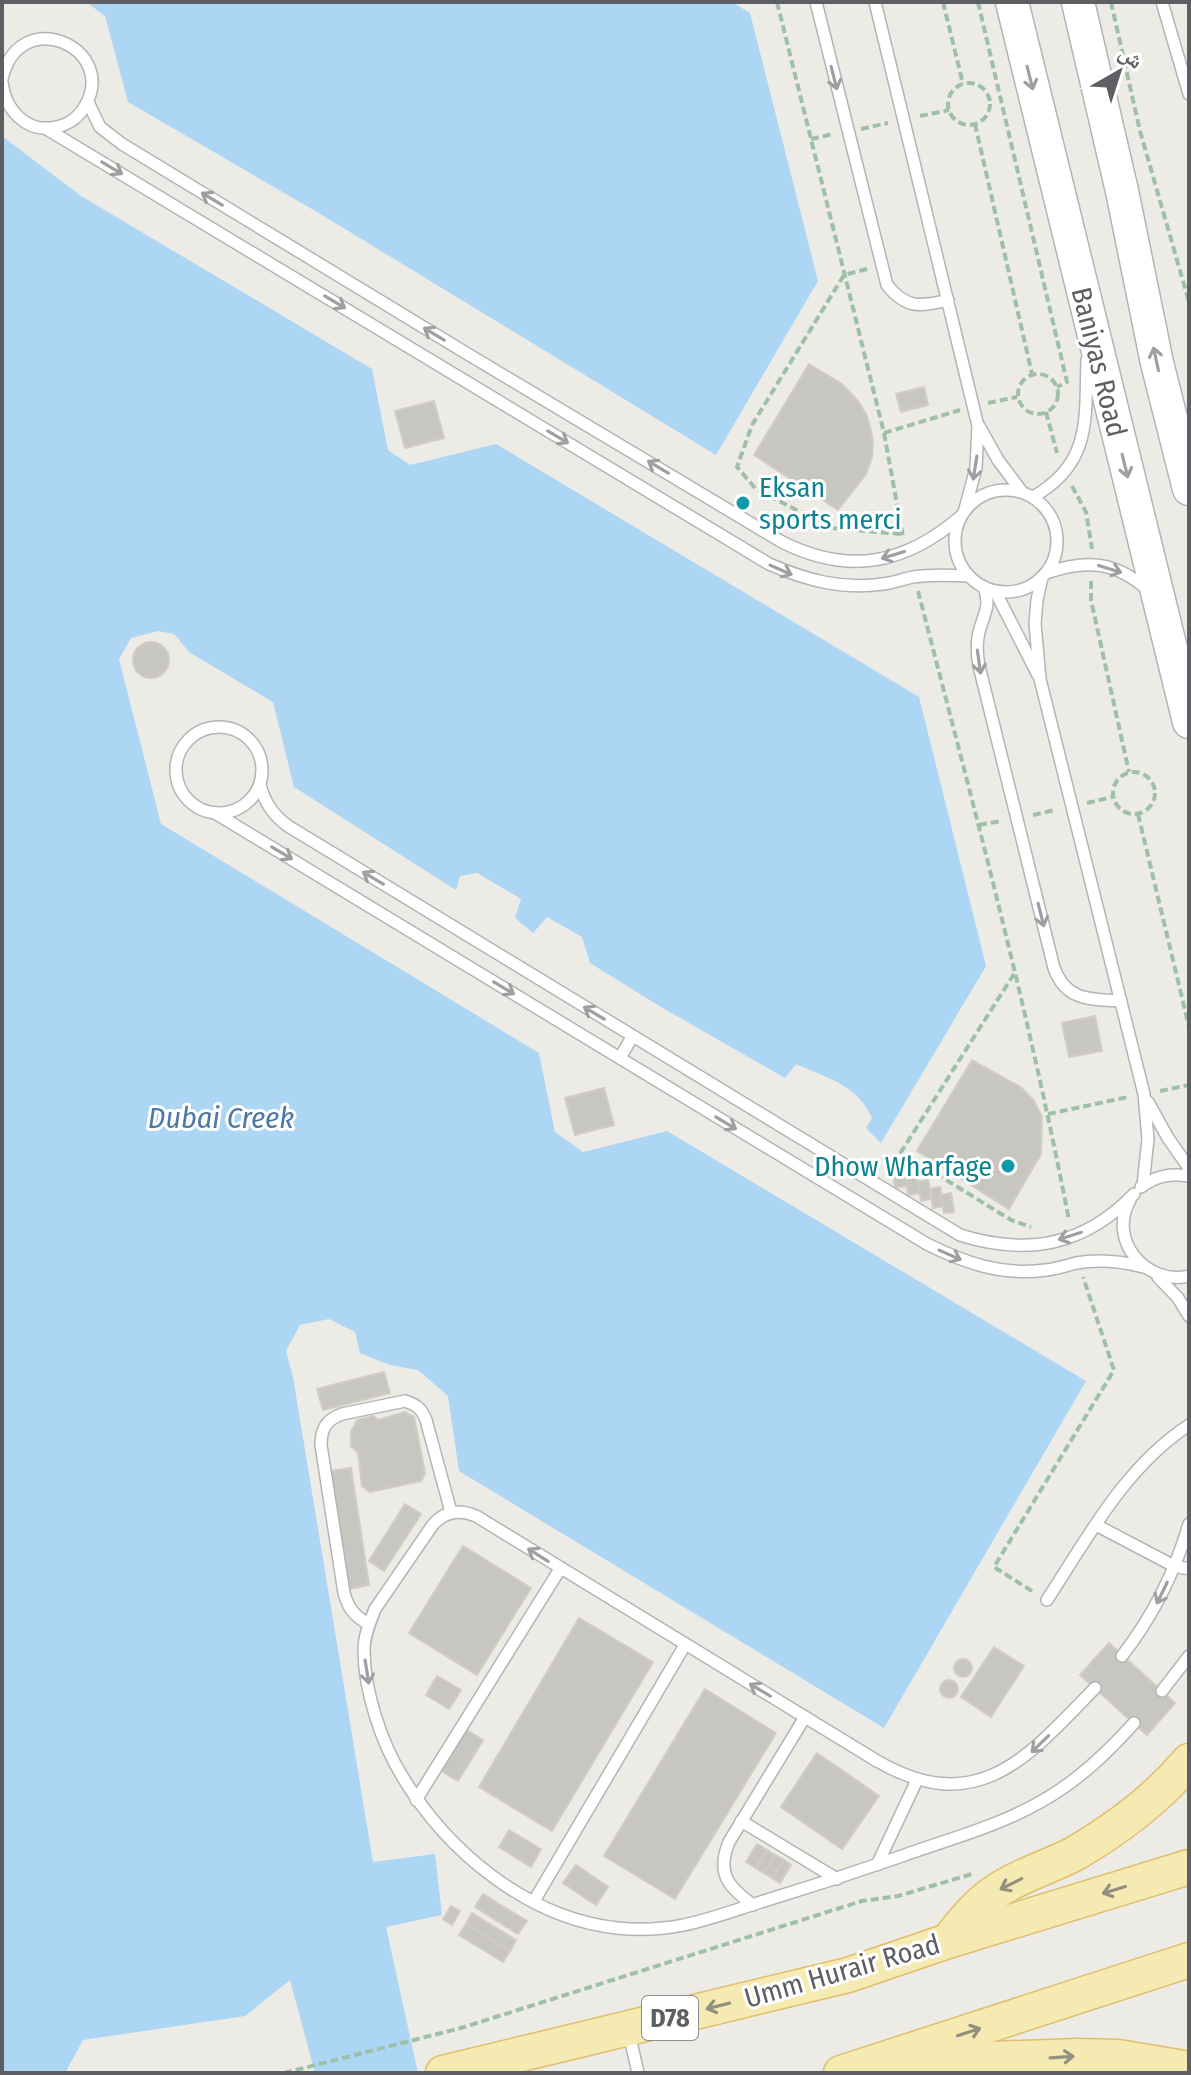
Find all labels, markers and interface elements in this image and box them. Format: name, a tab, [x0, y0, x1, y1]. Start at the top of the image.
north arrow	[1079, 32, 1159, 112]
text: ش	[1114, 39, 1149, 75]
one-way arrow	[828, 64, 843, 90]
one-way arrow	[1023, 64, 1038, 90]
one-way arrow	[100, 161, 123, 177]
one-way arrow	[201, 191, 224, 207]
street label: Baniyas Road	[1064, 284, 1134, 440]
one-way arrow	[323, 295, 346, 311]
one-way arrow	[423, 326, 446, 342]
one-way arrow	[1148, 347, 1163, 372]
one-way arrow	[546, 428, 568, 445]
one-way arrow	[1119, 453, 1134, 479]
one-way arrow	[967, 455, 982, 480]
one-way arrow	[646, 459, 669, 475]
place label: Eksan sports merci	[759, 471, 901, 536]
marker: Eksan sports merci	[734, 494, 752, 512]
one-way arrow	[880, 548, 906, 563]
one-way arrow	[768, 563, 793, 578]
one-way arrow	[1097, 563, 1122, 577]
one-way arrow	[972, 649, 987, 675]
one-way arrow	[270, 846, 293, 862]
one-way arrow	[362, 870, 385, 886]
one-way arrow	[1034, 901, 1049, 927]
one-way arrow	[492, 980, 515, 996]
one-way arrow	[584, 1005, 606, 1022]
water label: Dubai Creek	[148, 1100, 294, 1136]
one-way arrow	[714, 1115, 737, 1131]
place label: Dhow Wharfage	[814, 1150, 992, 1183]
marker: Dhow Wharfage	[999, 1157, 1017, 1175]
one-way arrow	[1057, 1230, 1082, 1245]
one-way arrow	[938, 1248, 962, 1263]
one-way arrow	[527, 1546, 550, 1562]
one-way arrow	[1154, 1581, 1169, 1605]
one-way arrow	[360, 1658, 375, 1684]
one-way arrow	[749, 1682, 772, 1698]
one-way arrow	[1030, 1734, 1050, 1753]
one-way arrow	[1000, 1877, 1024, 1892]
one-way arrow	[1102, 1883, 1128, 1898]
street label: Umm Hurair Road	[740, 1927, 944, 2015]
road number: D78	[642, 1996, 698, 2040]
one-way arrow	[706, 2000, 732, 2015]
one-way arrow	[956, 2023, 981, 2038]
one-way arrow	[1048, 2049, 1074, 2064]

